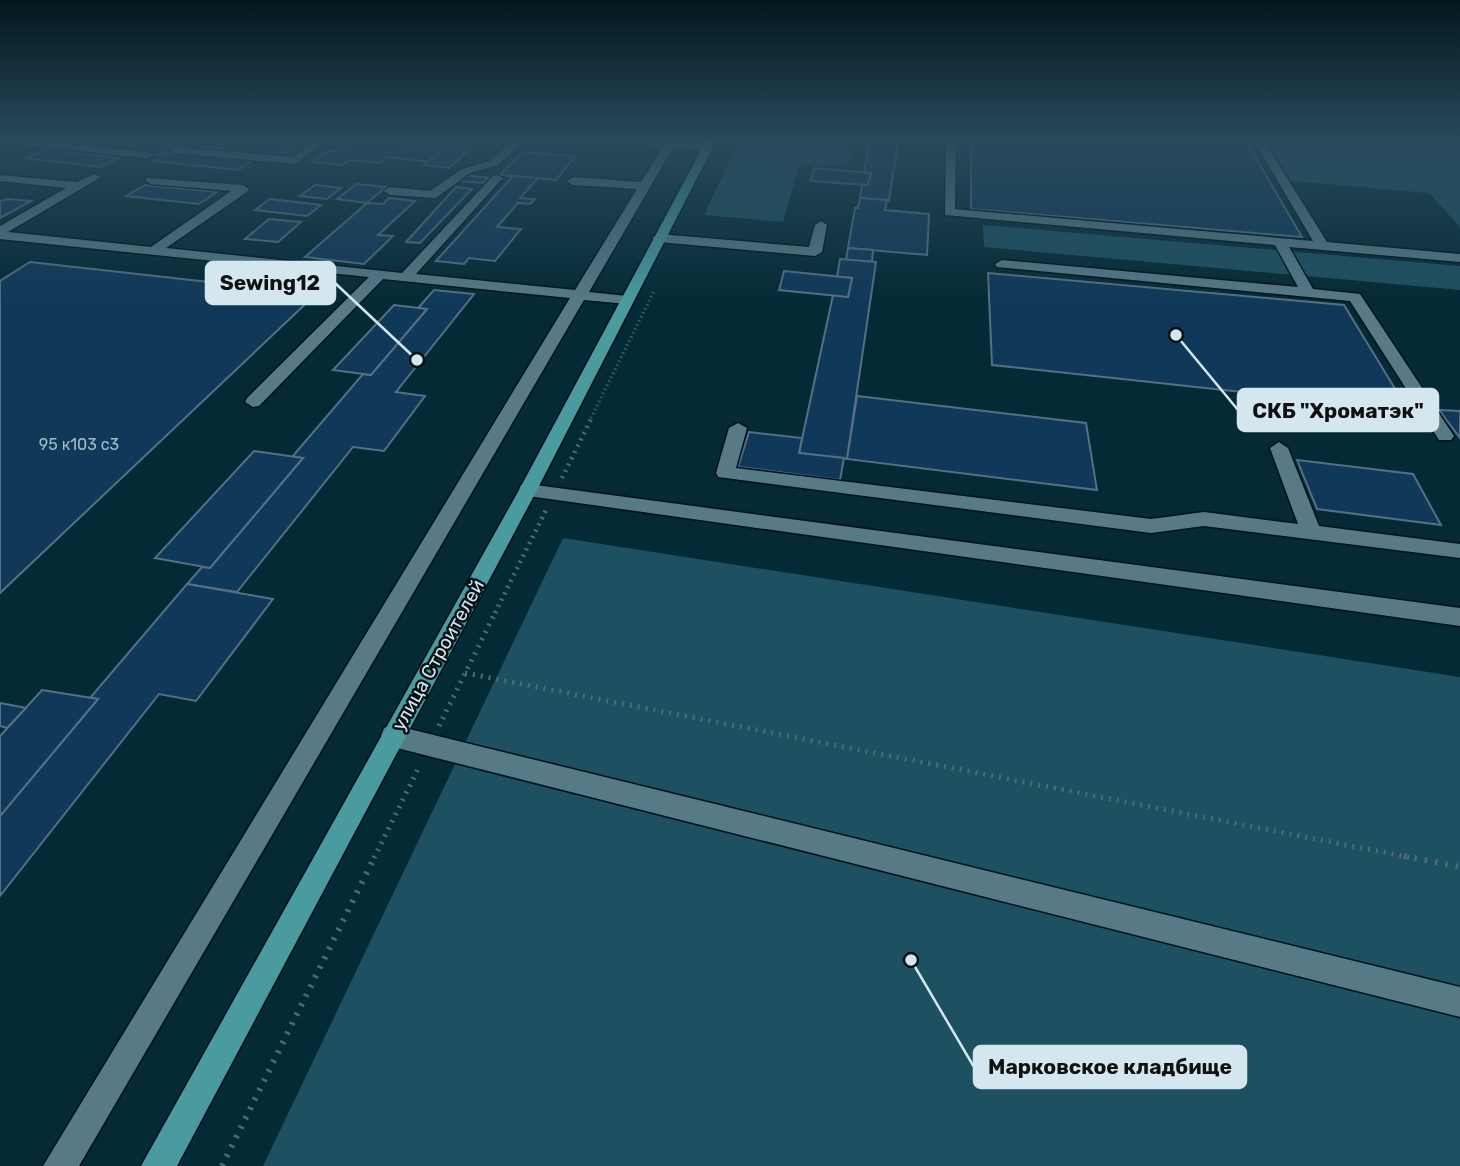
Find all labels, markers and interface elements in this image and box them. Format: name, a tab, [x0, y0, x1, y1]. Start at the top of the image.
callout: Sewing12	[206, 262, 335, 304]
text: Sewing12	[220, 270, 320, 295]
callout: СКБ "Хроматэк"	[1238, 389, 1438, 431]
text: СКБ "Хроматэк"	[1252, 398, 1424, 423]
house number: 95 к103 с3	[39, 435, 119, 454]
street label: улица Строителей	[387, 576, 489, 734]
callout: Марковское кладбище	[974, 1046, 1246, 1088]
text: Марковское кладбище	[988, 1054, 1232, 1079]

